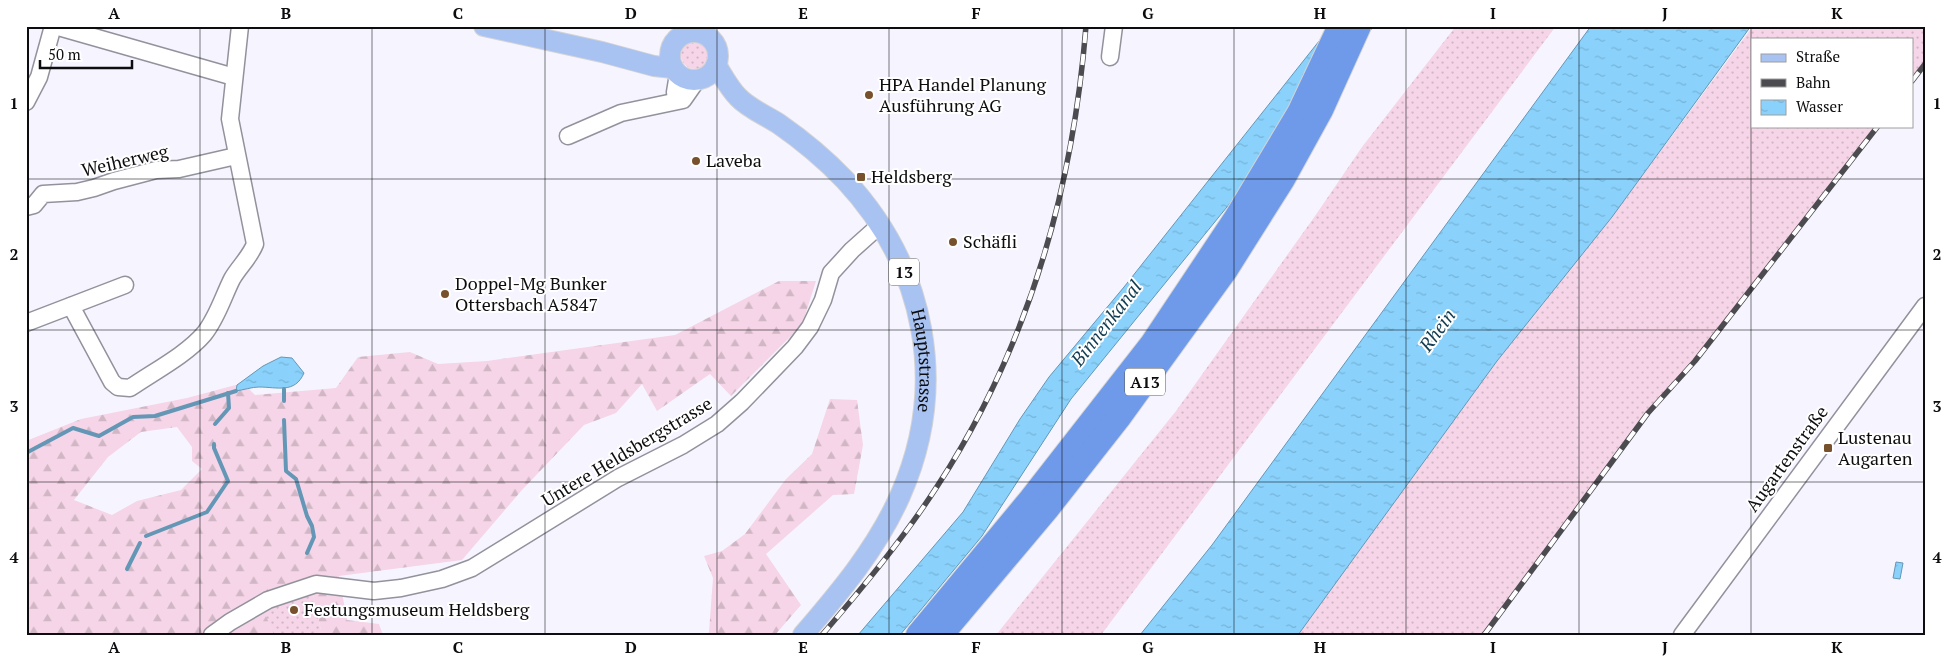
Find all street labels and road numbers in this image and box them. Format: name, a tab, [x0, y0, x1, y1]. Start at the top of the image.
street label: Weiherweg	[79, 138, 171, 182]
road number: 13	[889, 258, 919, 286]
street label: Hauptstrasse	[906, 306, 939, 414]
road number: A13	[1125, 368, 1165, 396]
street label: Untere Heldsbergstrasse	[537, 391, 716, 512]
street label: Augartenstraße	[1740, 401, 1833, 516]

